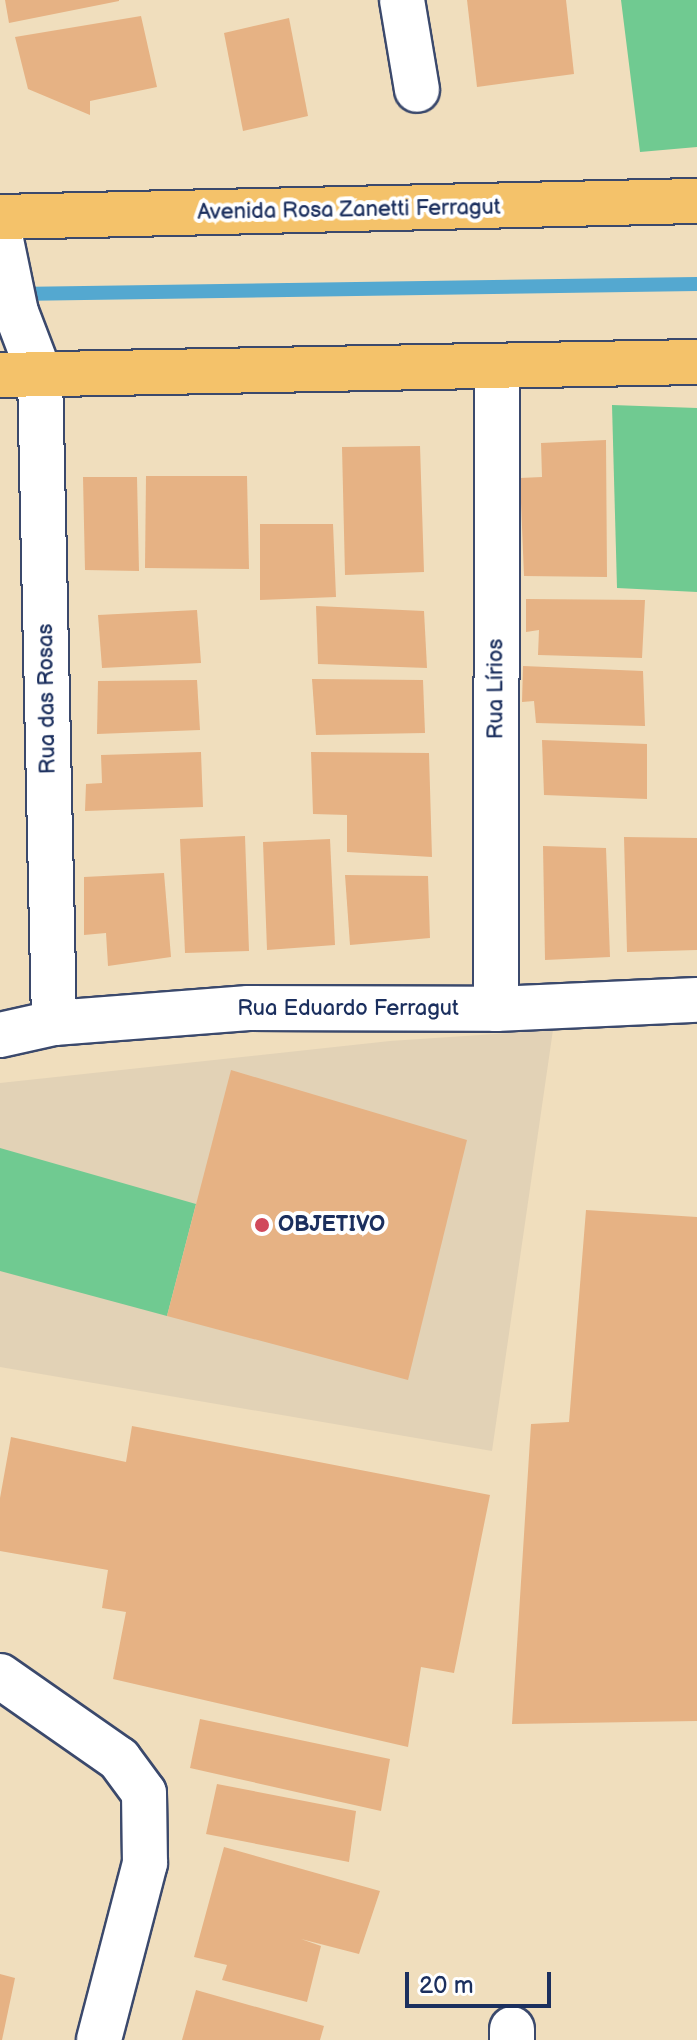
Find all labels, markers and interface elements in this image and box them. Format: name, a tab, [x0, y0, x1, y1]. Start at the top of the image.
street label: Avenida Rosa Zanetti Ferragut	[197, 194, 501, 226]
street label: Rua das Rosas	[32, 624, 62, 774]
street label: Rua Lírios	[483, 639, 509, 739]
street label: Rua Eduardo Ferragut	[237, 996, 459, 1022]
place label: OBJETIVO	[278, 1212, 385, 1238]
marker: OBJETIVO	[253, 1216, 271, 1234]
scale bar	[409, 1956, 555, 2006]
text: 20 m	[419, 1971, 474, 2000]

